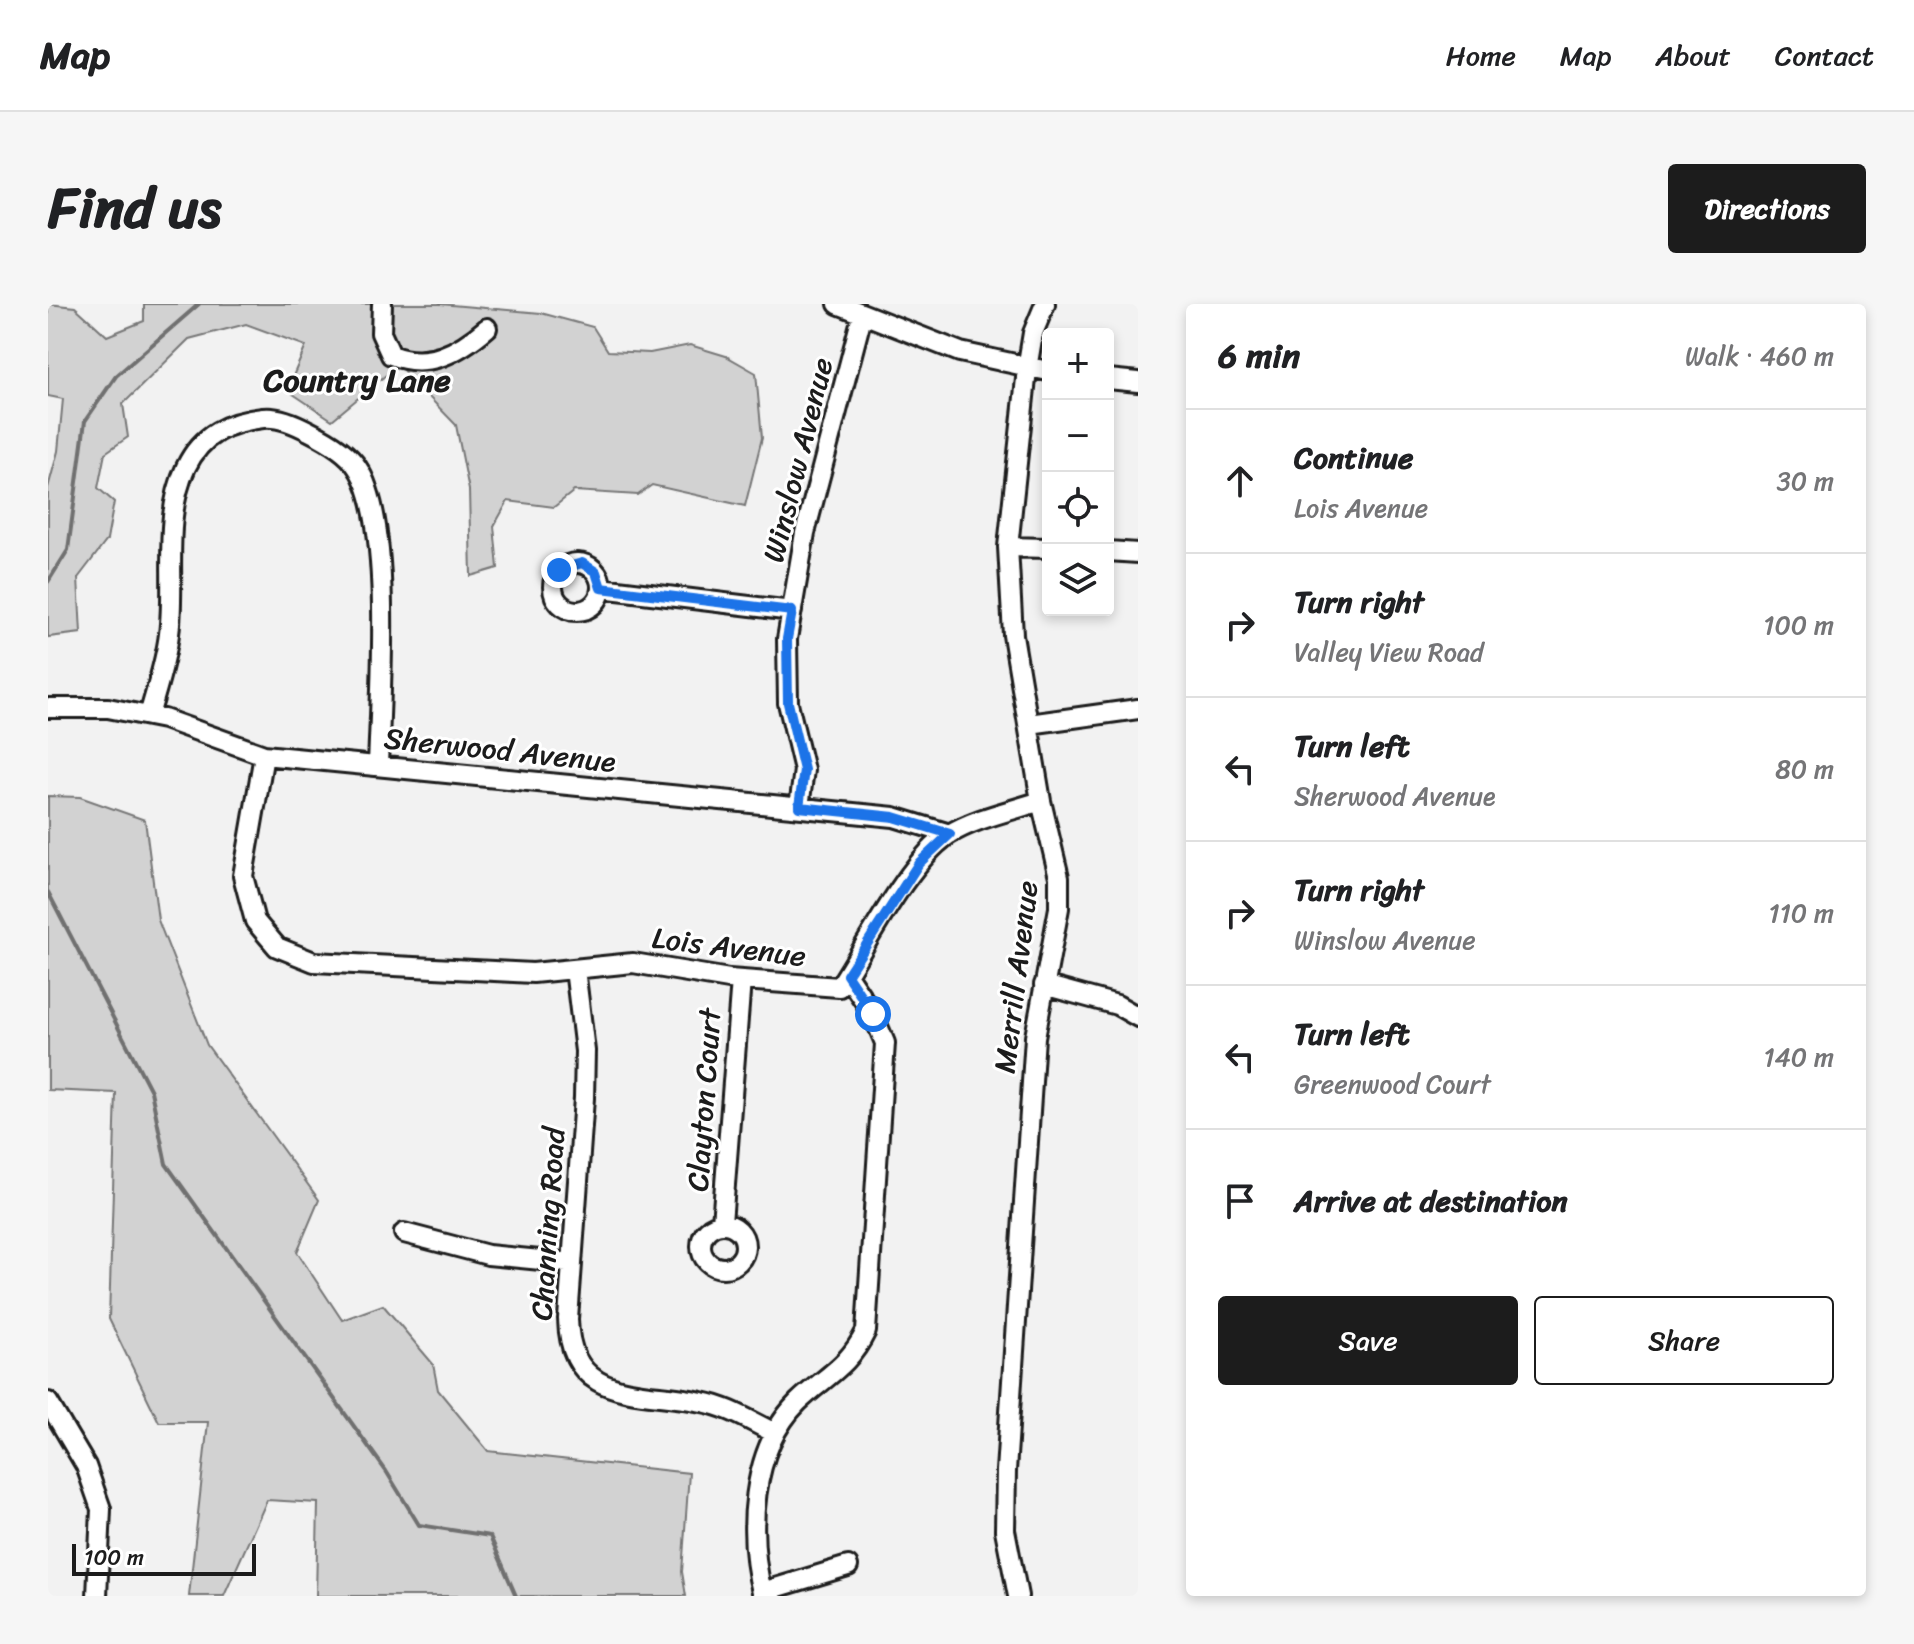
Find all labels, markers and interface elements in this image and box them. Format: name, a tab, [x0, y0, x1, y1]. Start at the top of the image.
text: Map	[40, 22, 110, 89]
text: Home	[1446, 31, 1516, 80]
text: Map	[1560, 31, 1611, 80]
text: About	[1655, 31, 1731, 80]
text: Contact	[1775, 31, 1874, 80]
text: Find us	[48, 159, 221, 258]
button: Directions	[1668, 164, 1866, 253]
text: 6 min	[1218, 326, 1300, 386]
map controls	[1042, 328, 1114, 616]
button: +	[1042, 328, 1114, 400]
text: Walk · 460 m	[1685, 333, 1834, 379]
district label: Country Lane	[262, 352, 451, 409]
street label: Winslow Avenue	[746, 352, 850, 568]
button: −	[1042, 400, 1114, 472]
text: Continue	[1294, 431, 1413, 485]
text: 30 m	[1777, 458, 1834, 504]
icon: ahead	[1218, 459, 1262, 503]
button: locate	[1042, 472, 1114, 544]
text: Lois Avenue	[1294, 485, 1428, 531]
button: layers	[1042, 544, 1114, 616]
route end	[541, 552, 577, 588]
text: Turn right	[1294, 575, 1424, 629]
text: 100 m	[1763, 602, 1834, 648]
icon: right	[1218, 603, 1262, 647]
text: Valley View Road	[1294, 629, 1484, 675]
street label: Sherwood Avenue	[382, 711, 618, 789]
text: Turn left	[1294, 719, 1410, 773]
text: 80 m	[1775, 746, 1834, 792]
icon: left	[1218, 747, 1262, 791]
text: Sherwood Avenue	[1294, 773, 1496, 819]
text: Turn right	[1294, 863, 1424, 917]
street label: Merrill Avenue	[977, 878, 1055, 1076]
text: 110 m	[1769, 890, 1834, 936]
icon: right	[1218, 891, 1262, 935]
street label: Lois Avenue	[649, 911, 809, 983]
text: Winslow Avenue	[1294, 917, 1476, 963]
route start	[855, 996, 891, 1032]
street label: Clayton Court	[671, 1005, 737, 1193]
text: Turn left	[1294, 1007, 1410, 1061]
text: 140 m	[1763, 1034, 1834, 1080]
icon: left	[1218, 1035, 1262, 1079]
text: Greenwood Court	[1294, 1061, 1491, 1107]
street label: Channing Road	[514, 1124, 582, 1322]
text: Arrive at destination	[1294, 1174, 1568, 1228]
icon: arrive	[1218, 1179, 1262, 1223]
button: Save	[1218, 1296, 1518, 1385]
button: Share	[1534, 1296, 1834, 1385]
text: 100 m	[84, 1538, 144, 1577]
scale bar	[72, 1540, 256, 1576]

